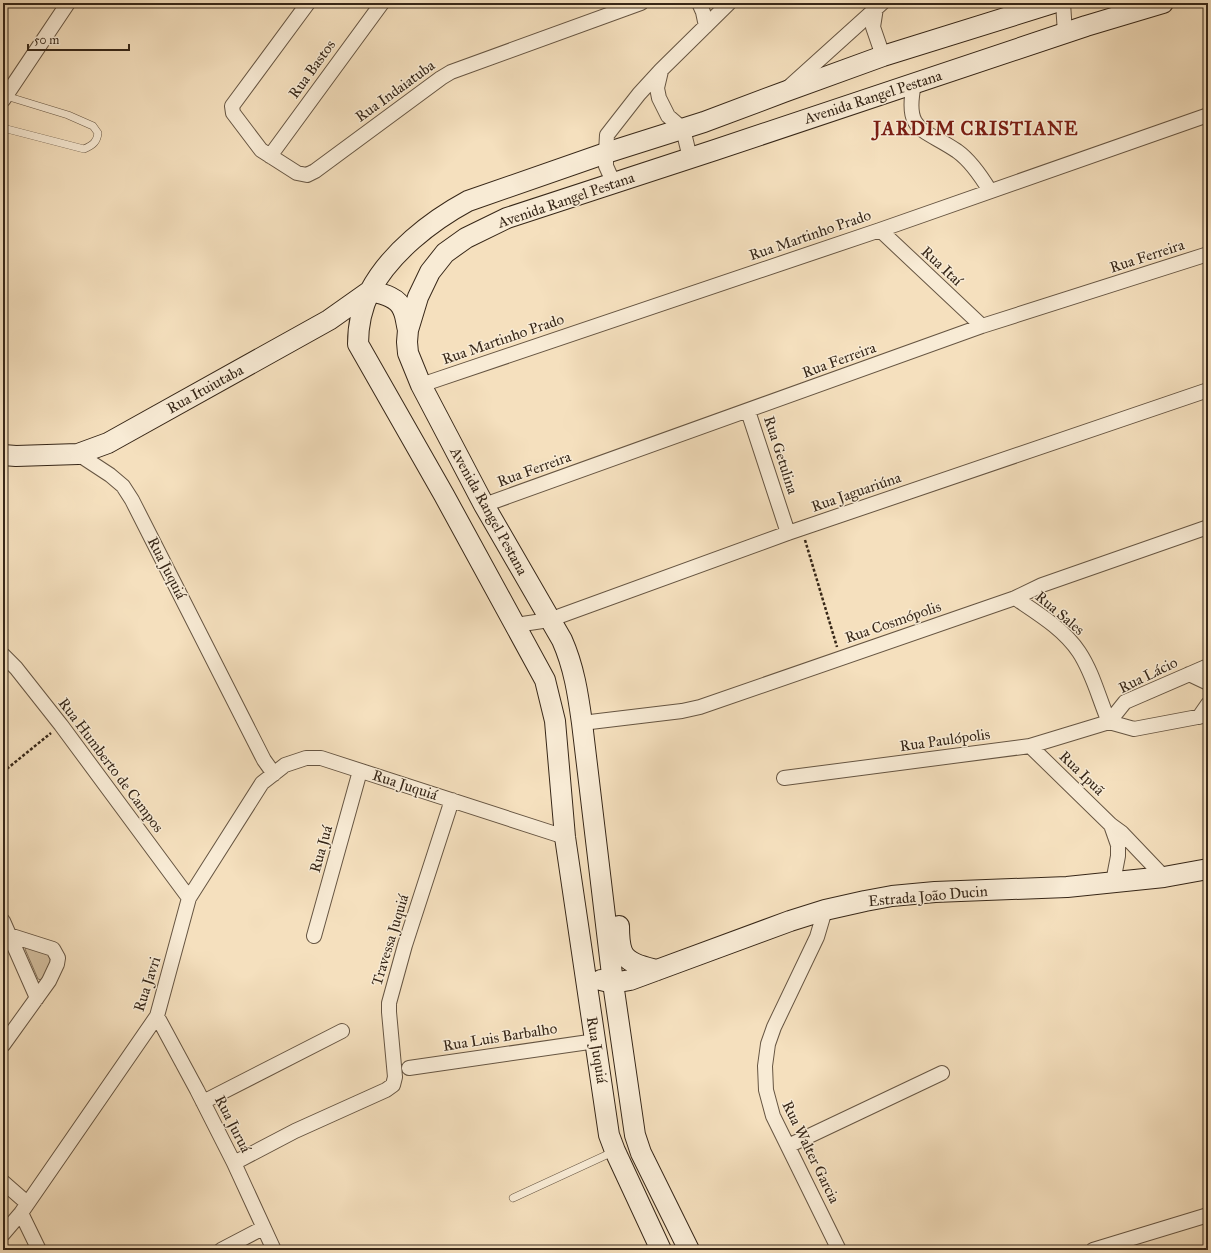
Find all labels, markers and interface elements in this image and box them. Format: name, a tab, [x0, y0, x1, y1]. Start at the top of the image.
scale bar	[28, 26, 129, 52]
text: 50 m	[34, 33, 59, 47]
street label: Rua Bastos	[285, 36, 339, 102]
street label: Rua Indaiatuba	[352, 56, 439, 126]
street label: Avenida Rangel Pestana	[801, 66, 945, 128]
district label: JARDIM CRISTIANE	[870, 117, 1079, 141]
street label: Avenida Rangel Pestana	[494, 168, 637, 232]
street label: Rua Martinho Prado	[747, 206, 874, 264]
street label: Rua Ferreira	[1108, 235, 1187, 276]
street label: Rua Itaí	[918, 242, 967, 290]
street label: Rua Martinho Prado	[440, 310, 567, 368]
street label: Rua Ferreira	[800, 338, 879, 382]
street label: Rua Ituiutaba	[164, 360, 247, 417]
street label: Rua Getulina	[760, 414, 802, 497]
street label: Avenida Rangel Pestana	[446, 443, 532, 579]
street label: Rua Ferreira	[495, 447, 574, 491]
street label: Rua Jaguariúna	[809, 468, 904, 517]
street label: Rua Juquiá	[143, 534, 191, 603]
street label: Rua Sales	[1032, 587, 1088, 639]
street label: Rua Cosmópolis	[843, 597, 943, 647]
street label: Rua Lácio	[1116, 653, 1181, 697]
street label: Rua Humberto de Campos	[55, 694, 167, 836]
street label: Rua Paulópolis	[899, 725, 991, 755]
street label: Rua Ipuã	[1056, 747, 1109, 799]
street label: Rua Juquiá	[370, 766, 440, 805]
street label: Rua Juá	[306, 823, 337, 875]
street label: Estrada João Ducin	[868, 882, 988, 911]
street label: Travessa Juquiá	[368, 891, 414, 988]
street label: Rua Javri	[130, 954, 165, 1014]
street label: Rua Juquiá	[582, 1015, 611, 1085]
street label: Rua Luis Barbalho	[442, 1019, 559, 1055]
street label: Rua Juruá	[210, 1092, 255, 1157]
street label: Rua Walter Garcia	[778, 1098, 844, 1207]

